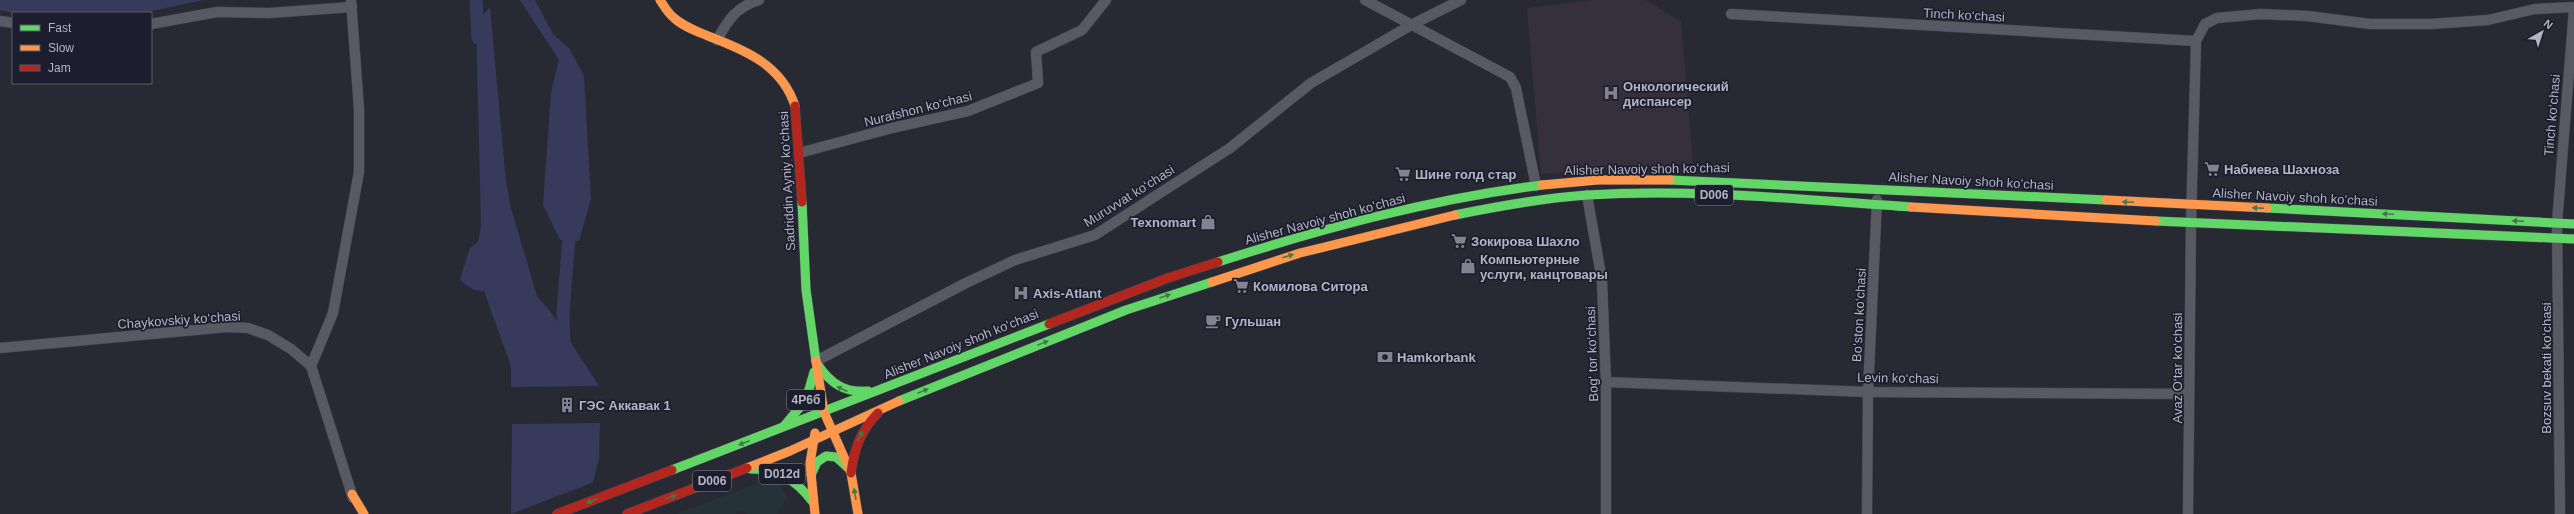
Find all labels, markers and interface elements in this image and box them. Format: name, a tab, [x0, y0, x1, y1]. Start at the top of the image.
street label: Tinch ko‘chasi	[1923, 5, 2005, 25]
legend	[12, 12, 152, 84]
north arrow	[2522, 12, 2562, 52]
text: N	[2541, 17, 2555, 31]
text: Fast	[48, 21, 72, 35]
text: Slow	[48, 41, 74, 55]
text: Jam	[48, 61, 71, 75]
street label: Tinch ko‘chasi	[2541, 73, 2563, 156]
place label: Онкологический диспансер	[1623, 79, 1729, 109]
hospital icon: Онкологический диспансер	[1602, 84, 1620, 102]
street label: Nurafshon ko‘chasi	[863, 88, 974, 130]
street label: Sadriddin Ayniy ko‘chasi	[776, 111, 798, 251]
street label: Alisher Navoiy shoh koʻchasi	[1564, 160, 1730, 178]
supermarket icon: Набиева Шахноза	[2203, 160, 2221, 178]
street label: Muruvvat ko‘chasi	[1081, 162, 1177, 230]
place label: Набиева Шахноза	[2224, 162, 2340, 177]
supermarket icon: Шине голд стар	[1394, 165, 1412, 183]
place label: Шине голд стар	[1415, 167, 1517, 182]
street label: Alisher Navoiy shoh koʻchasi	[1888, 169, 2054, 193]
road number: D006	[1695, 185, 1733, 205]
street label: Alisher Navoiy shoh koʻchasi	[2212, 185, 2378, 209]
street label: Alisher Navoiy shoh koʻchasi	[1243, 190, 1407, 248]
one-way arrow	[2121, 199, 2134, 205]
one-way arrow	[2252, 205, 2264, 212]
one-way arrow	[2382, 211, 2394, 218]
shop icon: Texnomart	[1199, 213, 1217, 231]
place label: Texnomart	[1131, 215, 1197, 230]
one-way arrow	[2512, 217, 2524, 224]
supermarket icon: Зокирова Шахло	[1450, 232, 1468, 250]
place label: Зокирова Шахло	[1471, 234, 1580, 249]
place label: Компьютерные услуги, канцтовары	[1480, 252, 1608, 282]
one-way arrow	[1283, 253, 1295, 259]
shop icon: Компьютерные услуги, канцтовары	[1459, 257, 1477, 275]
street label: Bo‘ston ko‘chasi	[1849, 268, 1869, 362]
supermarket icon: Комилова Ситора	[1232, 277, 1250, 295]
place label: Комилова Ситора	[1253, 279, 1368, 294]
hospital icon: Axis-Atlant	[1012, 284, 1030, 302]
place label: Axis-Atlant	[1033, 286, 1102, 301]
one-way arrow	[1159, 293, 1171, 299]
street label: Bozsuv bekati ko‘chasi	[2539, 302, 2554, 434]
street label: Alisher Navoiy shoh koʻchasi	[881, 306, 1041, 382]
street label: Bog‘ tor ko‘chasi	[1583, 306, 1601, 402]
street label: Chaykovskiy ko‘chasi	[117, 308, 241, 332]
cafe icon: Гульшан	[1204, 312, 1222, 330]
street label: Avaz O‘tar ko‘chasi	[2170, 312, 2185, 424]
place label: Гульшан	[1225, 314, 1281, 329]
one-way arrow	[1038, 339, 1050, 345]
bank icon: Hamkorbank	[1376, 348, 1394, 366]
place label: Hamkorbank	[1397, 350, 1477, 365]
street label: Levin ko‘chasi	[1857, 370, 1939, 386]
one-way arrow	[836, 386, 847, 392]
one-way arrow	[917, 388, 929, 394]
road number: 4Р6б	[787, 390, 825, 410]
building icon: ГЭС Аккавак 1	[558, 396, 576, 414]
place label: ГЭС Аккавак 1	[579, 398, 671, 413]
one-way arrow	[857, 430, 863, 442]
one-way arrow	[738, 440, 750, 446]
road number: D012d	[759, 464, 805, 484]
road number: D006	[693, 471, 731, 491]
one-way arrow	[851, 487, 857, 500]
one-way arrow	[665, 494, 677, 500]
one-way arrow	[585, 498, 597, 504]

